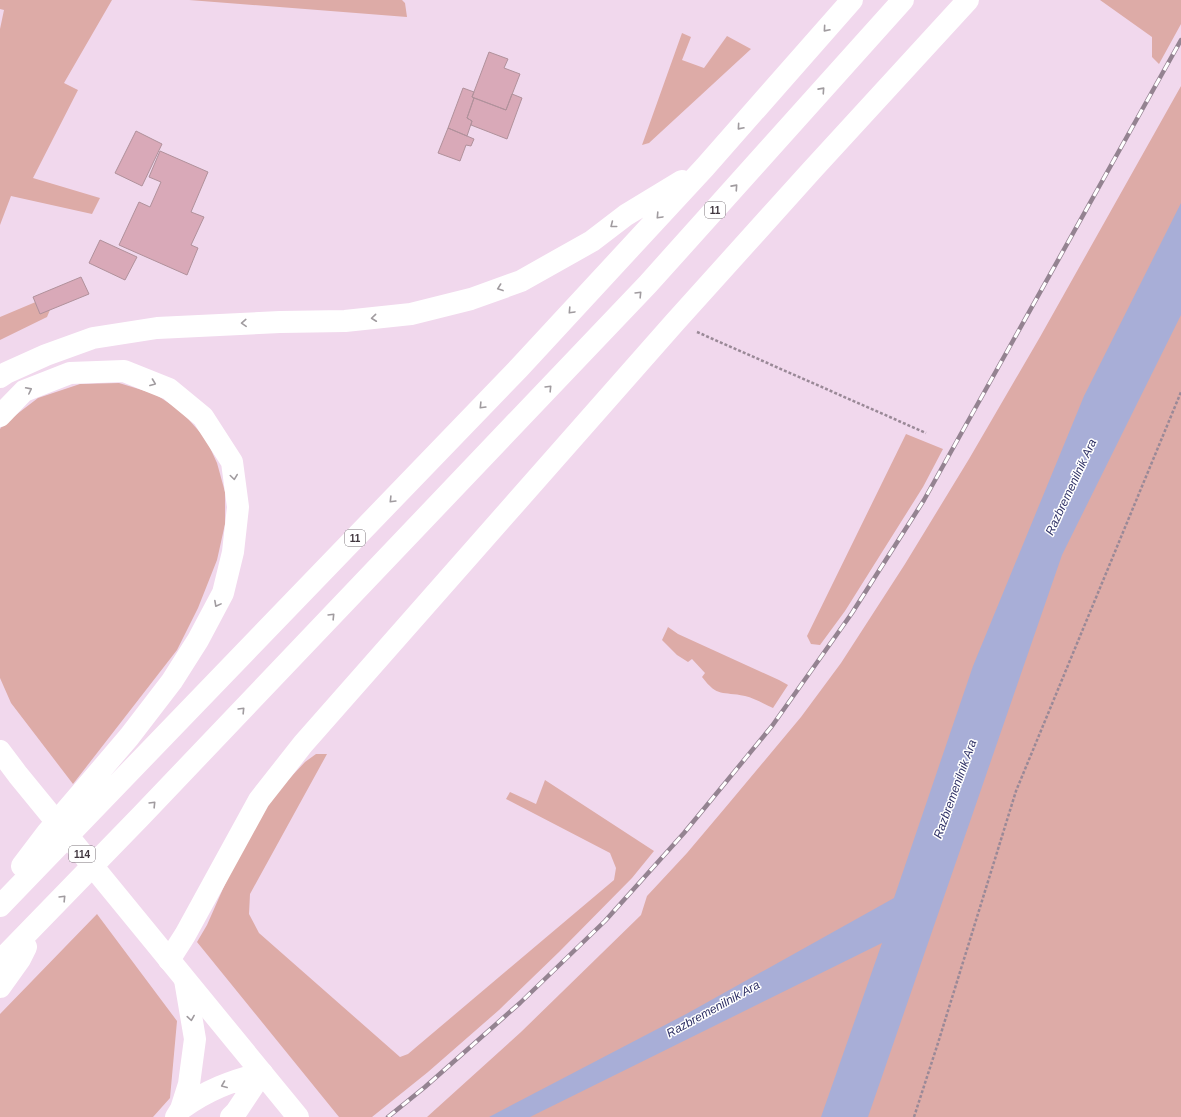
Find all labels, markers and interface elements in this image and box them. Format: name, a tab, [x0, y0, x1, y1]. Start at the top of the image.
one-way arrow	[824, 24, 831, 32]
one-way arrow	[817, 87, 825, 95]
one-way arrow	[738, 122, 745, 129]
one-way arrow	[731, 184, 738, 192]
road number: 11	[705, 202, 725, 218]
one-way arrow	[657, 211, 664, 219]
one-way arrow	[610, 220, 617, 227]
one-way arrow	[497, 284, 504, 292]
one-way arrow	[634, 291, 642, 299]
one-way arrow	[569, 307, 576, 314]
one-way arrow	[371, 313, 377, 322]
one-way arrow	[241, 319, 247, 328]
one-way arrow	[149, 378, 156, 386]
one-way arrow	[545, 385, 552, 393]
one-way arrow	[25, 387, 32, 395]
one-way arrow	[479, 401, 487, 409]
water label: Razbremenilnik Ara	[1043, 437, 1100, 537]
one-way arrow	[229, 474, 238, 480]
one-way arrow	[389, 495, 397, 503]
road number: 11	[345, 530, 365, 546]
one-way arrow	[214, 600, 222, 607]
one-way arrow	[327, 613, 335, 621]
one-way arrow	[238, 707, 245, 715]
water label: Razbremenilnik Ara	[931, 737, 980, 840]
one-way arrow	[148, 801, 156, 809]
road number: 114	[69, 846, 95, 862]
one-way arrow	[58, 895, 65, 903]
water label: Razbremenilnik Ara	[664, 977, 762, 1040]
one-way arrow	[186, 1015, 195, 1021]
one-way arrow	[221, 1080, 228, 1088]

